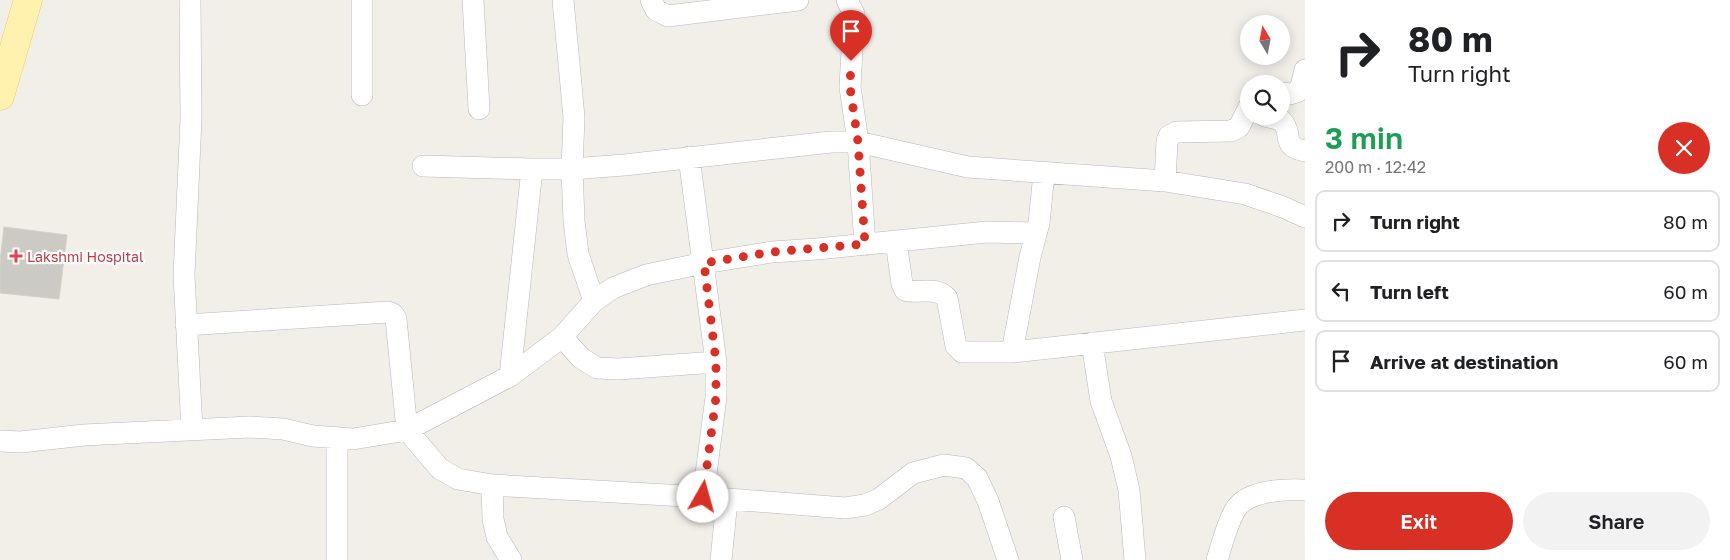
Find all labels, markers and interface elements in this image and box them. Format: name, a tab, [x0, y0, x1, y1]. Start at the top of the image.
pin	[830, 10, 872, 61]
north arrow	[1240, 15, 1290, 65]
map controls	[1240, 15, 1290, 125]
icon: arrive	[837, 17, 865, 45]
text: 80 m	[1408, 18, 1493, 60]
icon: right	[1325, 20, 1390, 85]
text: Turn right	[1408, 60, 1511, 87]
button: search	[1240, 75, 1290, 125]
text: 3 min	[1325, 120, 1403, 156]
button: close	[1658, 122, 1710, 174]
text: 200 m · 12:42	[1325, 157, 1426, 177]
icon: right	[1327, 207, 1355, 235]
text: Turn right	[1370, 210, 1460, 233]
text: 80 m	[1663, 210, 1708, 233]
place label: Lakshmi Hospital	[27, 248, 143, 265]
marker: Lakshmi Hospital	[9, 249, 23, 263]
icon: left	[1327, 277, 1355, 305]
text: Turn left	[1370, 280, 1449, 303]
text: 60 m	[1663, 280, 1708, 303]
icon: arrive	[1327, 347, 1355, 375]
text: Arrive at destination	[1370, 350, 1558, 373]
text: 60 m	[1663, 350, 1708, 373]
position arrow	[676, 470, 728, 522]
button: Exit	[1325, 492, 1513, 550]
button: Share	[1523, 492, 1710, 550]

